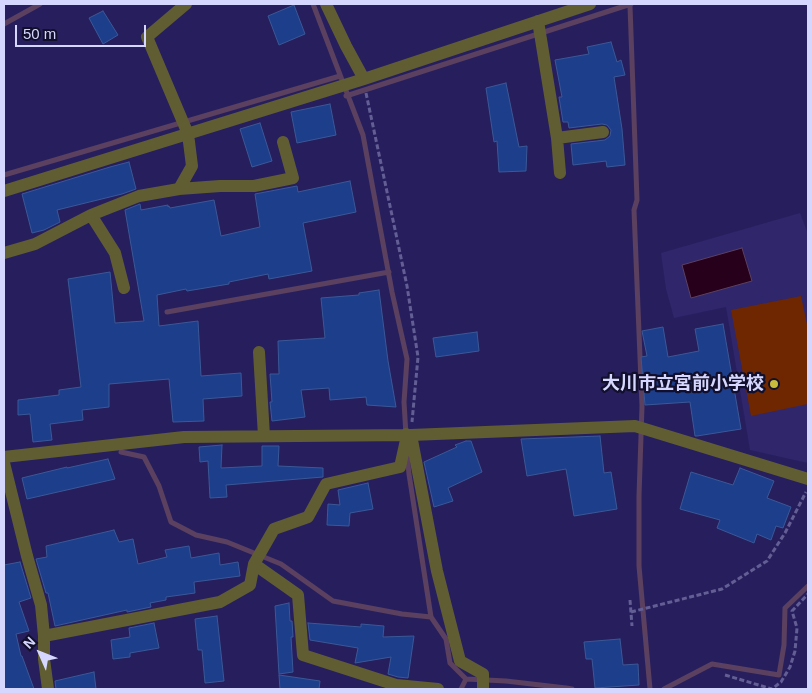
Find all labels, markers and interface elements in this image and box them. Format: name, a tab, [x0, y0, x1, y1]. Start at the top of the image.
scale bar	[18, 15, 149, 47]
text: 50 m	[23, 25, 56, 42]
place label: 大川市立宮前小学校	[602, 373, 764, 395]
marker: 大川市立宮前小学校	[768, 378, 780, 390]
north arrow	[15, 628, 65, 678]
text: N	[20, 633, 38, 652]

